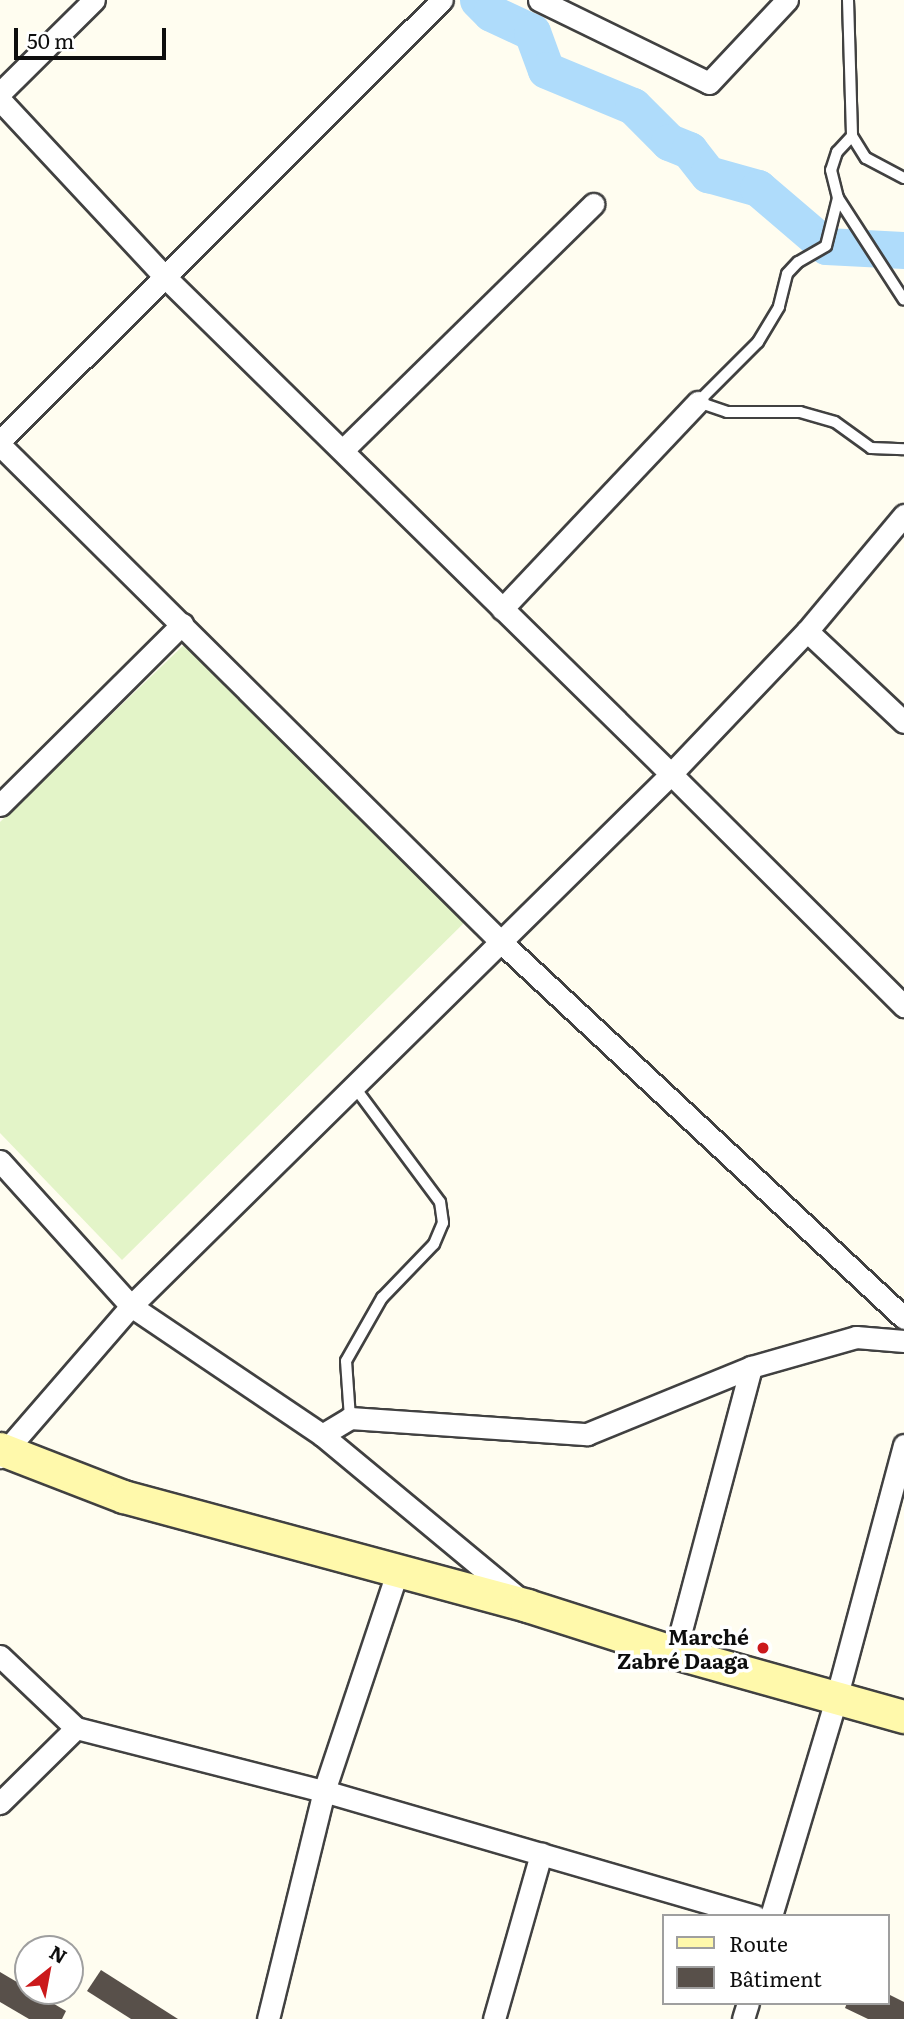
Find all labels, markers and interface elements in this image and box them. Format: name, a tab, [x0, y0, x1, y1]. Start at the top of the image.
scale bar	[18, 14, 170, 58]
text: 50 m	[27, 24, 74, 55]
place label: Marché Zabré Daaga	[617, 1623, 749, 1673]
marker: Marché Zabré Daaga	[755, 1640, 771, 1656]
legend	[662, 1914, 890, 2005]
text: Route	[729, 1927, 788, 1958]
north arrow	[14, 1935, 84, 2005]
text: N	[45, 1938, 73, 1970]
text: Bâtiment	[729, 1962, 822, 1993]

